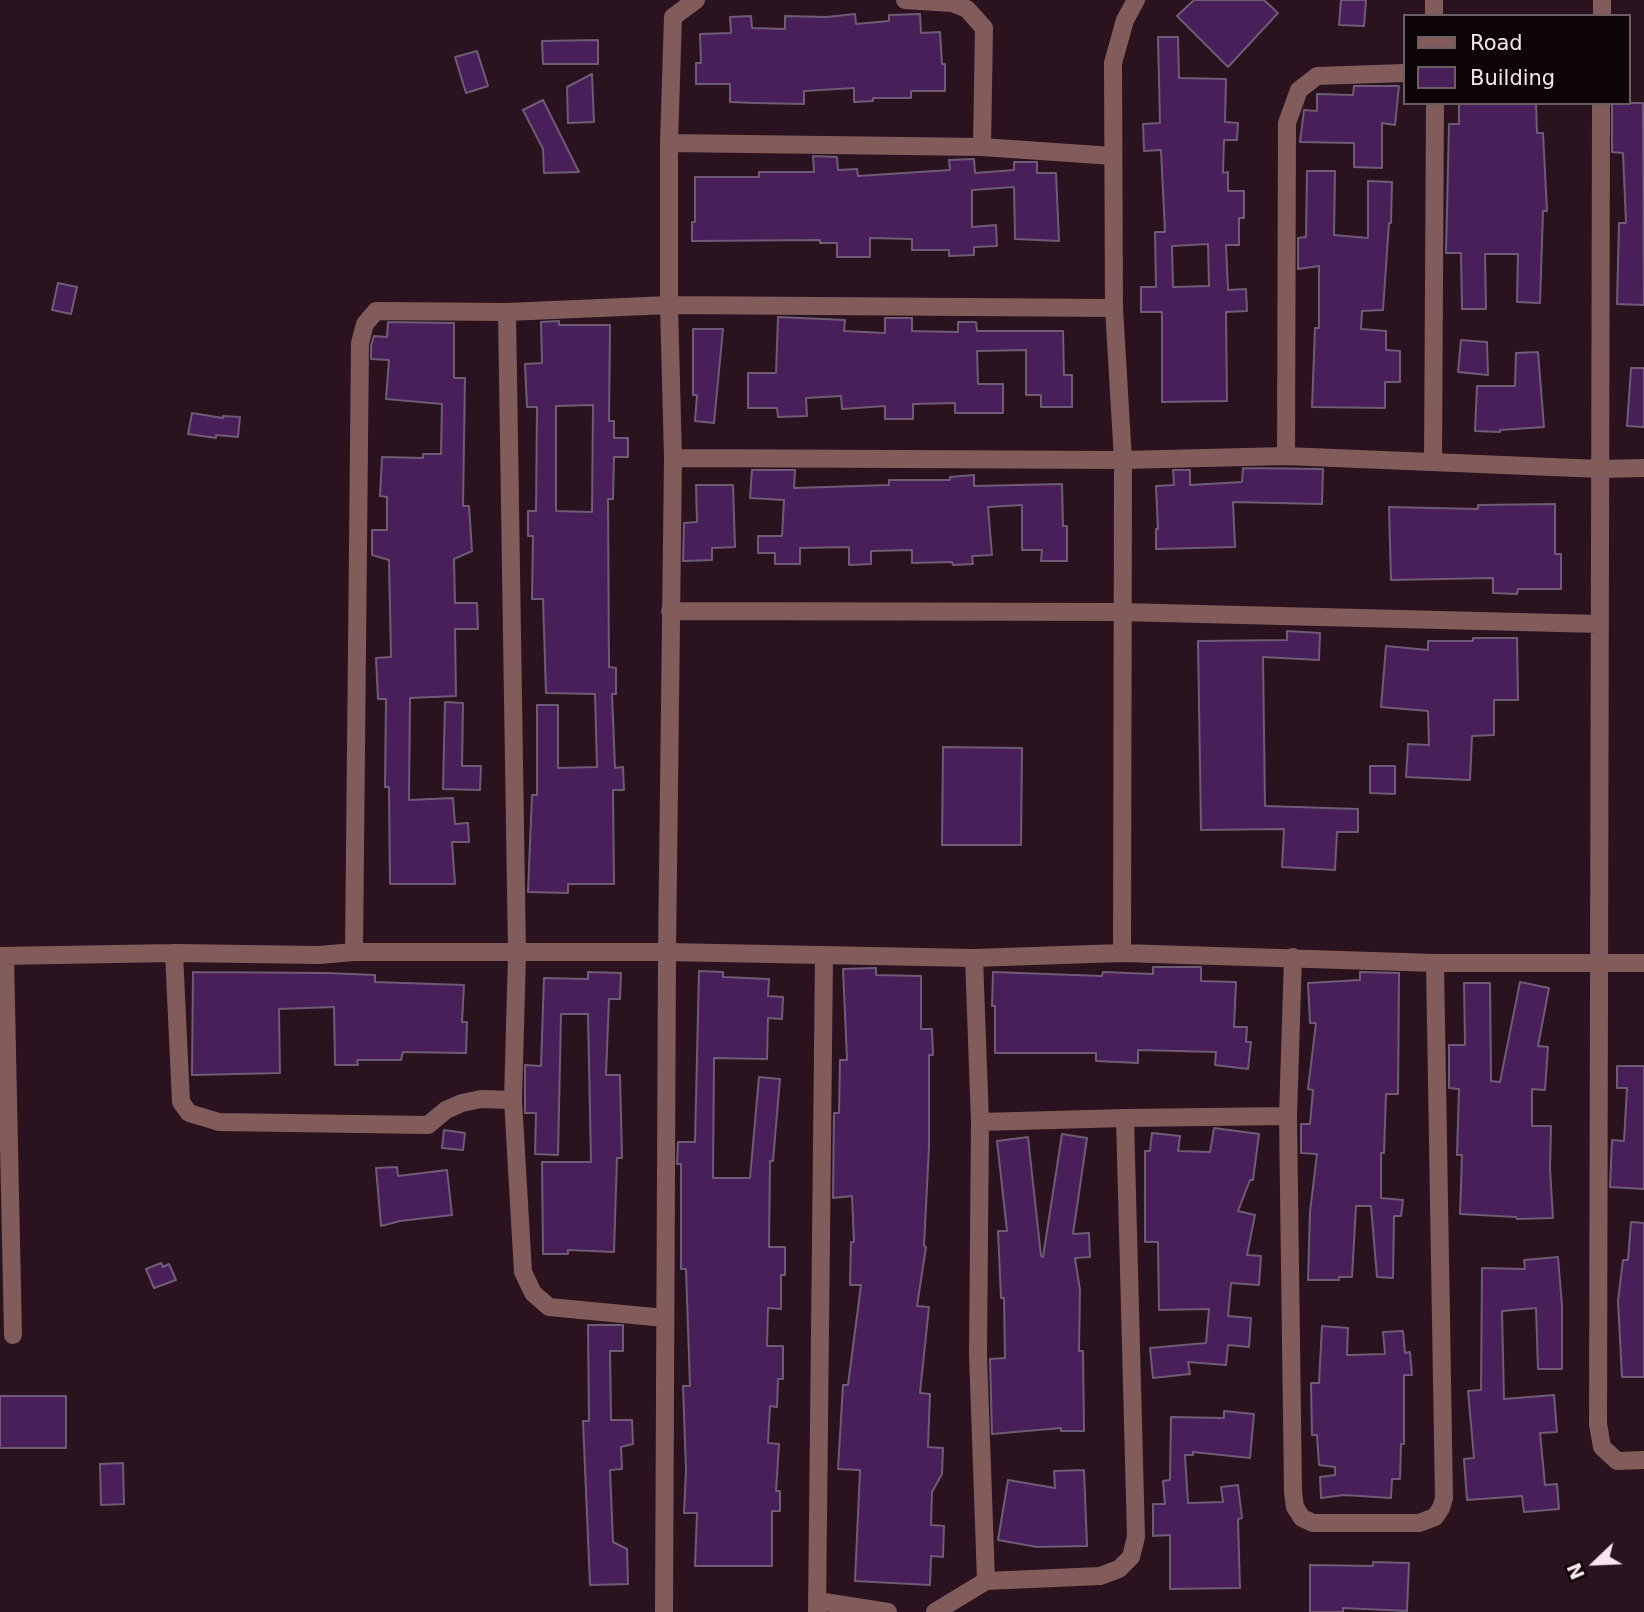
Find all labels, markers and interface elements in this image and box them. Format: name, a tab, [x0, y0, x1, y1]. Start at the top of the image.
legend	[1402, 14, 1630, 105]
text: Road	[1470, 31, 1523, 55]
text: Building	[1470, 66, 1555, 90]
north arrow	[1560, 1528, 1630, 1598]
text: N	[1562, 1560, 1589, 1583]

